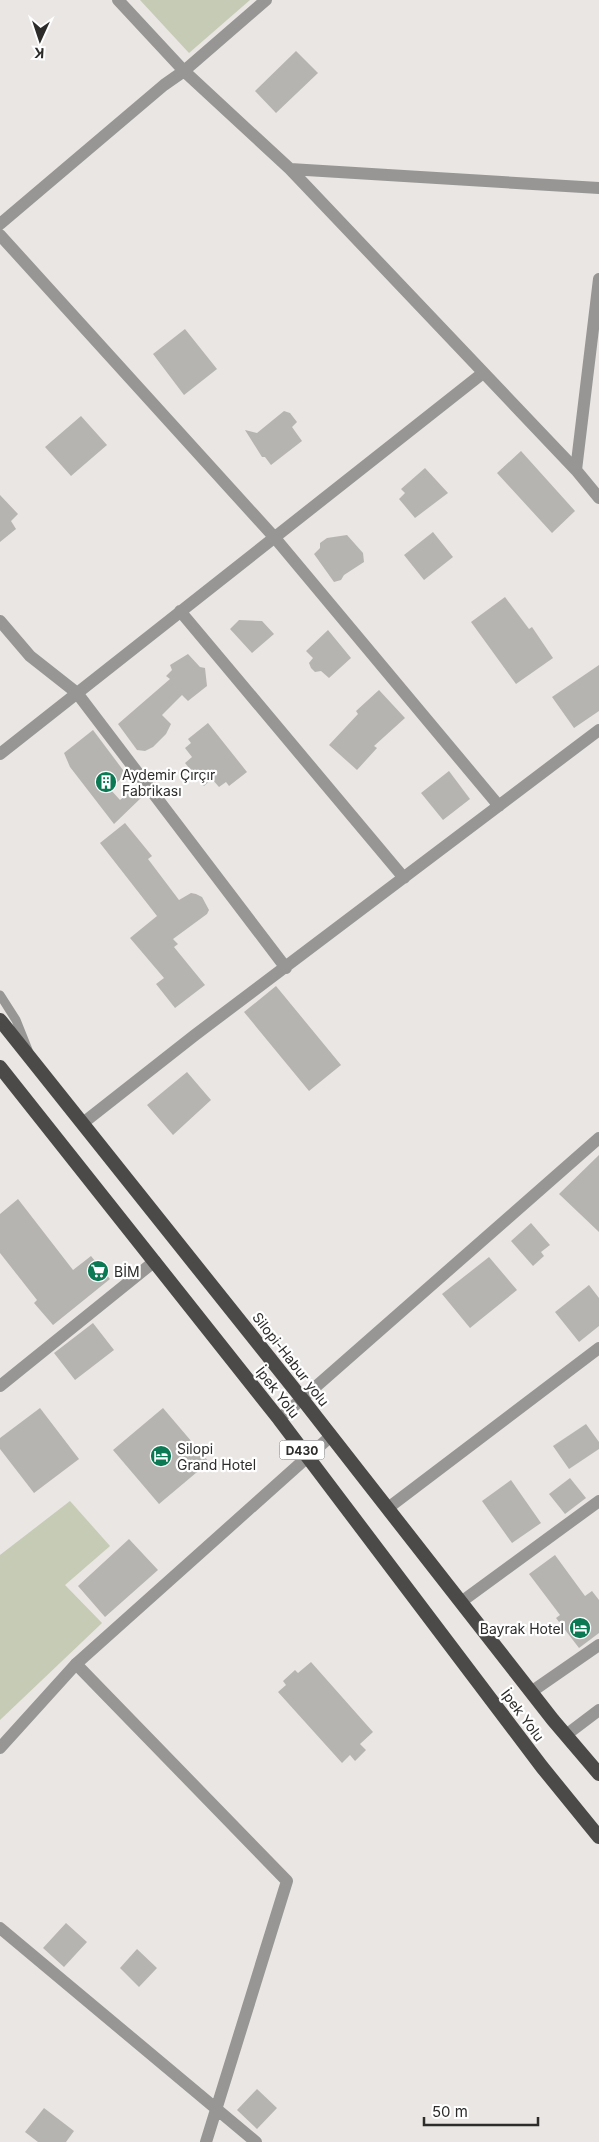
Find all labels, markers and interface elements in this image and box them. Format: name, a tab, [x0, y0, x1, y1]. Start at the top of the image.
north arrow	[15, 15, 65, 65]
text: K	[34, 45, 45, 62]
place label: Aydemir Çırçır Fabrikası	[122, 766, 215, 799]
building icon: Aydemir Çırçır Fabrikası	[94, 770, 118, 794]
supermarket icon: BİM	[86, 1259, 110, 1283]
place label: BİM	[114, 1263, 140, 1280]
street label: Silopi-Habur yolu	[249, 1309, 333, 1409]
street label: İpek Yolu	[253, 1363, 303, 1421]
place label: Silopi Grand Hotel	[177, 1440, 256, 1473]
road number: D430	[280, 1440, 324, 1460]
hotel icon: Silopi Grand Hotel	[149, 1444, 173, 1468]
hotel icon: Bayrak Hotel	[568, 1616, 592, 1640]
place label: Bayrak Hotel	[480, 1620, 564, 1637]
street label: İpek Yolu	[498, 1686, 548, 1744]
scale bar	[424, 2094, 538, 2126]
text: 50 m	[432, 2102, 468, 2121]

